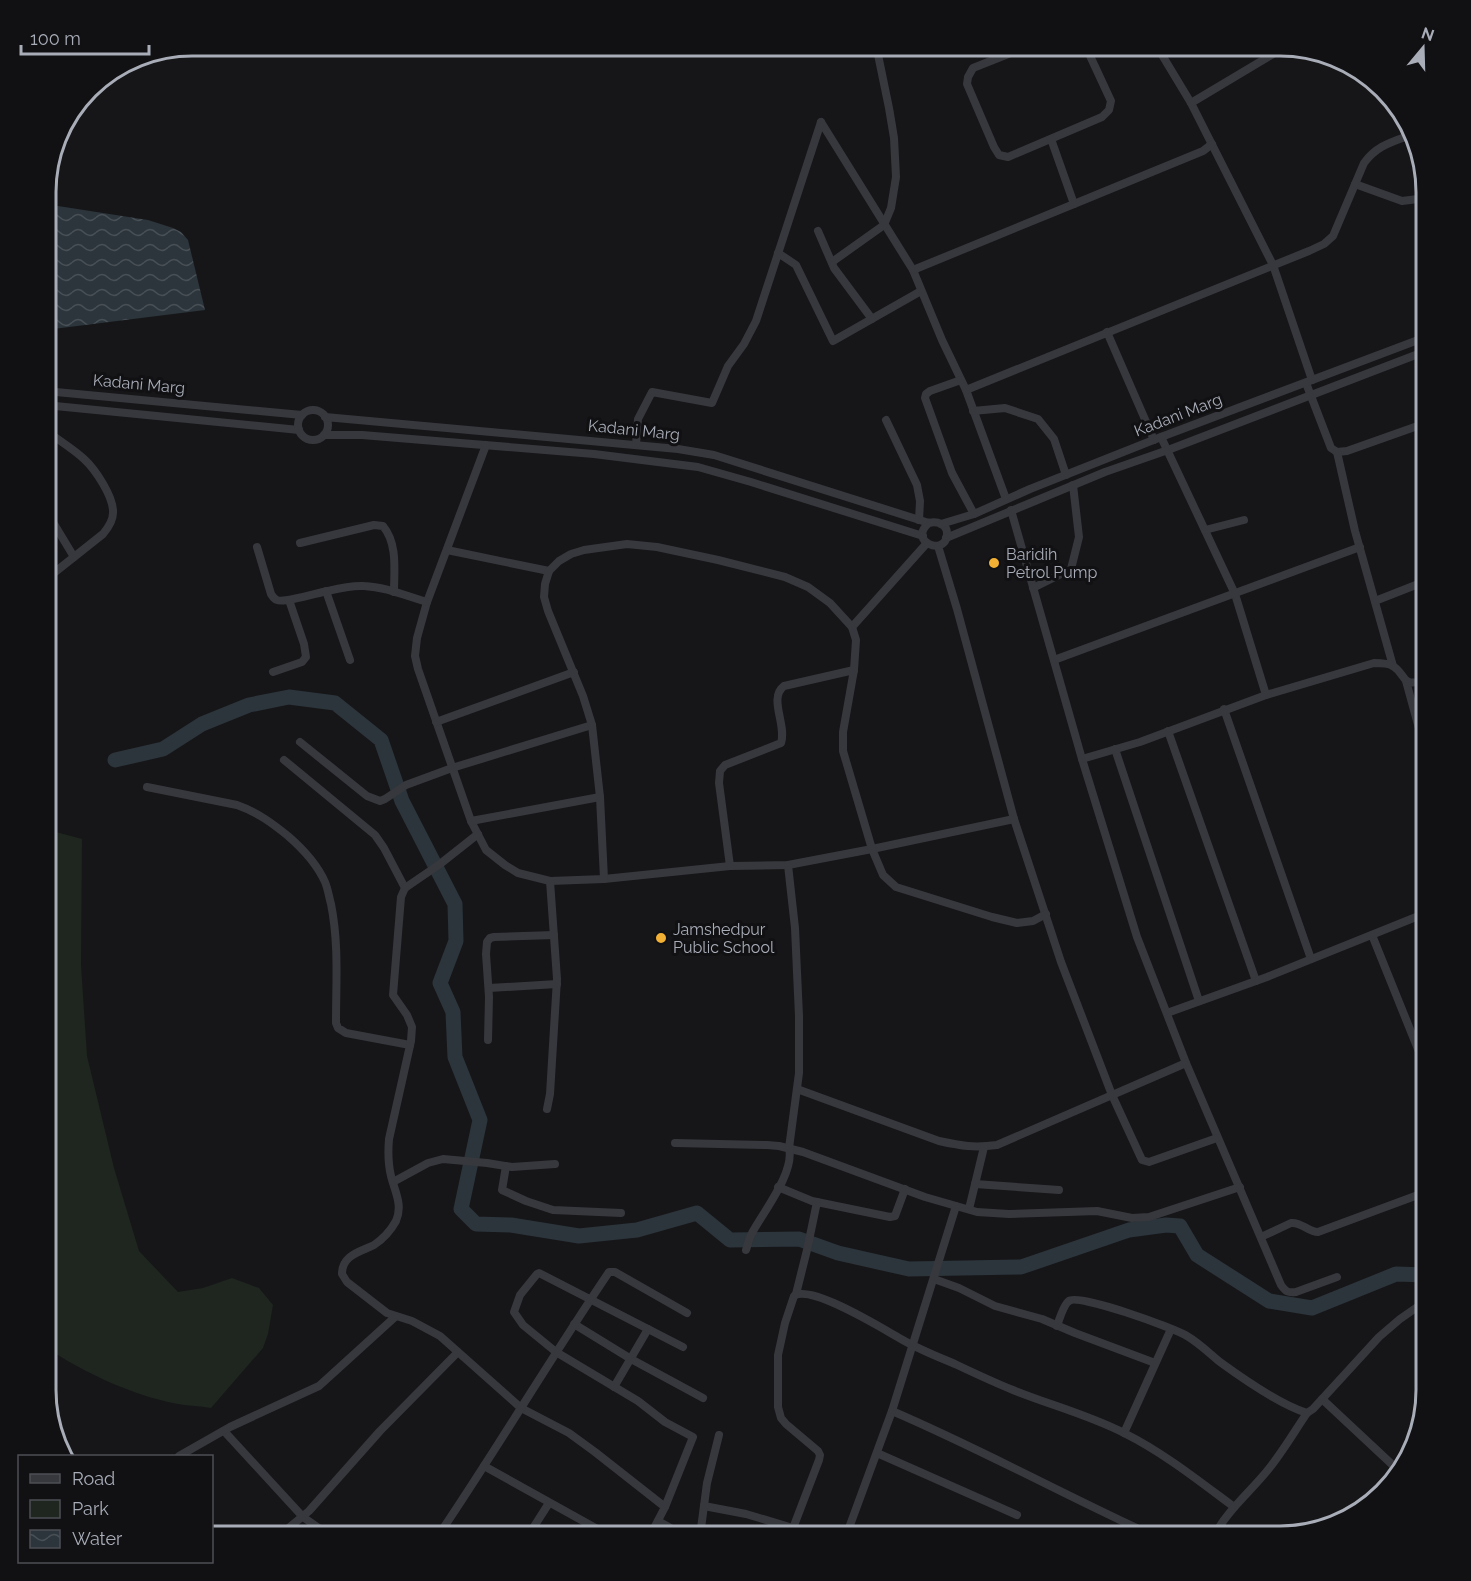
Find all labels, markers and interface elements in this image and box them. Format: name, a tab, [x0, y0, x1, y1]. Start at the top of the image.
scale bar	[21, 18, 148, 56]
north arrow	[1393, 18, 1453, 78]
text: N	[1419, 23, 1437, 45]
text: 100 m	[30, 28, 81, 49]
street label: Kadani Marg	[92, 371, 186, 397]
street label: Kadani Marg	[1131, 390, 1225, 440]
street label: Kadani Marg	[587, 416, 681, 444]
place label: Baridih Petrol Pump	[1006, 545, 1097, 582]
marker: Baridih Petrol Pump	[987, 556, 1001, 570]
place label: Jamshedpur Public School	[673, 920, 775, 957]
marker: Jamshedpur Public School	[654, 931, 668, 945]
legend	[18, 1455, 213, 1563]
text: Road	[72, 1468, 115, 1489]
text: Park	[72, 1498, 109, 1519]
text: Water	[72, 1528, 123, 1549]

